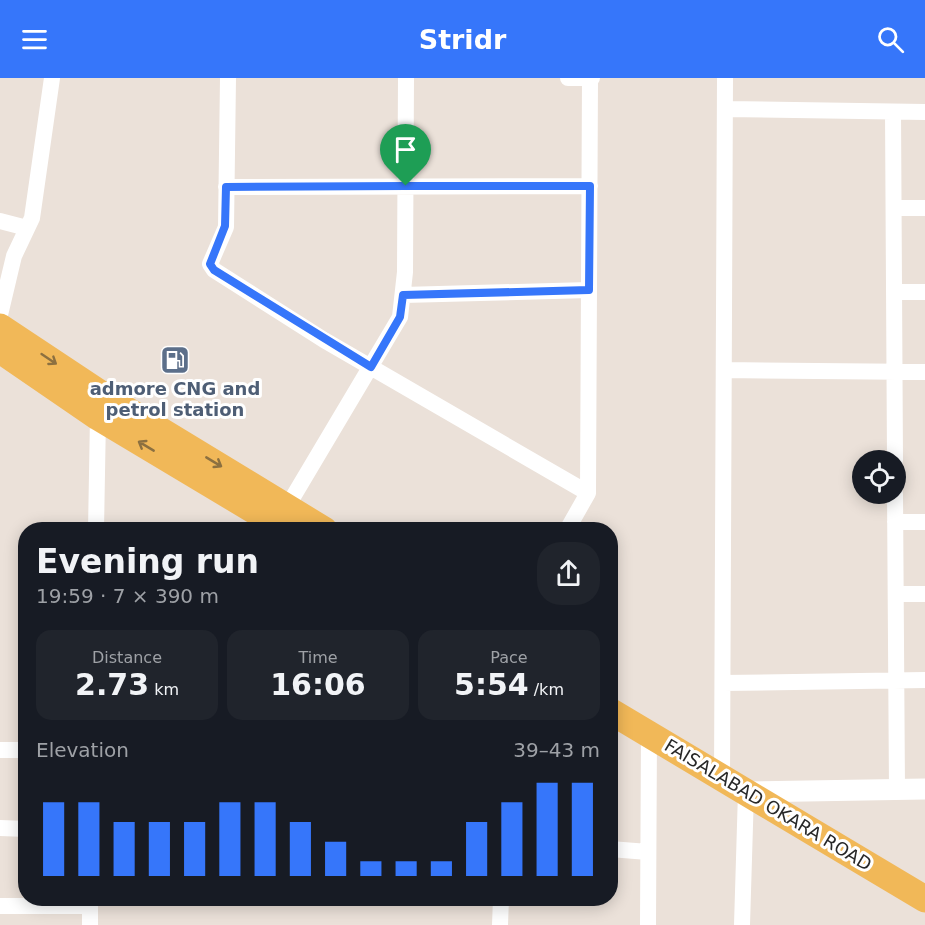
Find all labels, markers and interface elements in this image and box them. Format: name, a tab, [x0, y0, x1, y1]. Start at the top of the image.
icon: menu	[18, 23, 51, 56]
icon: search	[874, 23, 907, 56]
text: Stridr	[419, 24, 506, 55]
pin	[380, 124, 431, 186]
icon: arrive	[389, 133, 422, 166]
fuel station icon: admore CNG and petrol station	[159, 344, 191, 376]
one-way arrow	[40, 353, 56, 365]
place label: admore CNG and petrol station	[90, 378, 260, 420]
one-way arrow	[138, 440, 155, 452]
map controls	[852, 450, 906, 504]
button: locate	[852, 450, 906, 504]
one-way arrow	[205, 457, 222, 469]
text: Evening run	[36, 542, 259, 581]
button: share	[537, 542, 600, 605]
text: 19:59 · 7 × 390 m	[36, 584, 219, 608]
text: Distance	[92, 648, 162, 667]
text: Time	[298, 648, 338, 667]
text: Pace	[490, 648, 528, 667]
text: 2.73	[75, 667, 149, 702]
text: 16:06	[270, 667, 366, 702]
text: 5:54	[454, 667, 529, 702]
text: km	[149, 680, 179, 699]
text: /km	[529, 680, 564, 699]
street label: FAISALABAD OKARA ROAD	[661, 734, 876, 875]
text: Elevation	[36, 738, 129, 762]
text: 39–43 m	[513, 738, 600, 762]

